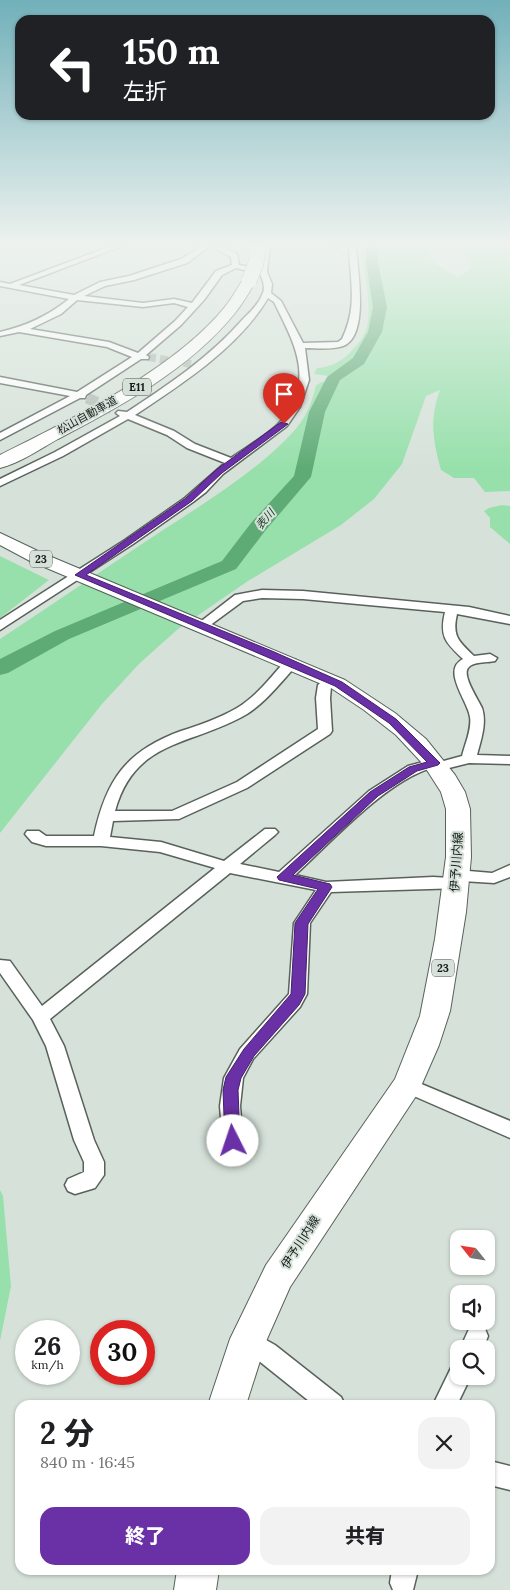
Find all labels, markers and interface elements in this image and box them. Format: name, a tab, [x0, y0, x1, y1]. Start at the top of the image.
text: 150 m	[123, 29, 220, 74]
icon: left	[40, 35, 105, 100]
text: 左折	[123, 77, 167, 105]
pin	[263, 373, 305, 424]
road number: E11	[123, 378, 151, 396]
icon: arrive	[270, 380, 298, 408]
street label: 松山自動車道	[55, 393, 119, 437]
water label: 表川	[253, 505, 278, 532]
road number: 23	[30, 550, 52, 568]
street label: 伊予川内線	[446, 832, 466, 892]
road number: 23	[432, 960, 454, 976]
position arrow	[206, 1114, 258, 1166]
street label: 伊予川内線	[277, 1213, 323, 1271]
north arrow	[450, 1230, 495, 1275]
map controls	[450, 1230, 495, 1385]
button: sound	[450, 1285, 495, 1330]
speed limit sign: 30	[90, 1320, 155, 1385]
text: 26	[34, 1330, 61, 1362]
button: search	[450, 1340, 495, 1385]
text: km/h	[31, 1357, 64, 1372]
text: 2 分	[40, 1414, 94, 1452]
button: close	[418, 1417, 470, 1469]
text: 840 m · 16:45	[40, 1452, 135, 1472]
button: 終了	[40, 1507, 250, 1565]
button: 共有	[260, 1507, 470, 1565]

